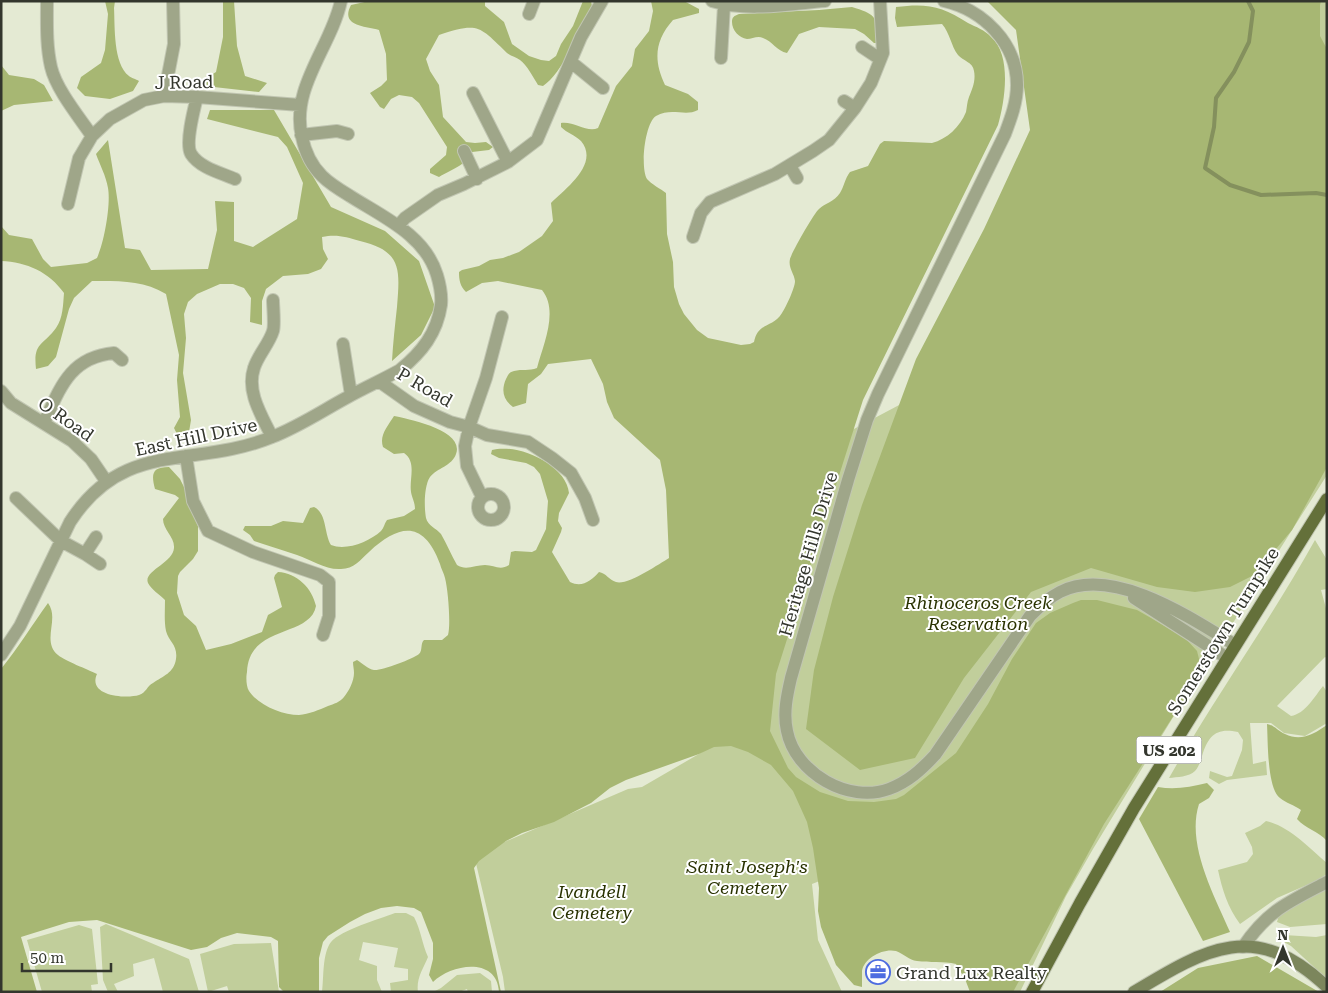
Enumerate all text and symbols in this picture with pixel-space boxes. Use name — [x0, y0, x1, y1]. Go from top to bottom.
street label: J Road — [154, 71, 214, 93]
street label: P Road — [394, 363, 457, 411]
street label: O Road — [34, 392, 98, 446]
street label: East Hill Drive — [133, 414, 259, 460]
street label: Heritage Hills Drive — [774, 469, 842, 639]
street label: Somerstown Turnpike — [1163, 543, 1283, 719]
park label: Rhinoceros Creek Reservation — [903, 592, 1052, 634]
road number: US 202 — [1136, 736, 1202, 764]
park label: Saint Joseph's Cemetery — [685, 856, 808, 898]
park label: Ivandell Cemetery — [552, 881, 633, 923]
north arrow — [1258, 923, 1308, 973]
text: N — [1278, 927, 1289, 943]
scale bar — [22, 940, 111, 972]
text: 50 m — [30, 949, 65, 967]
office icon: Grand Lux Realty — [865, 959, 891, 985]
place label: Grand Lux Realty — [896, 962, 1047, 983]

